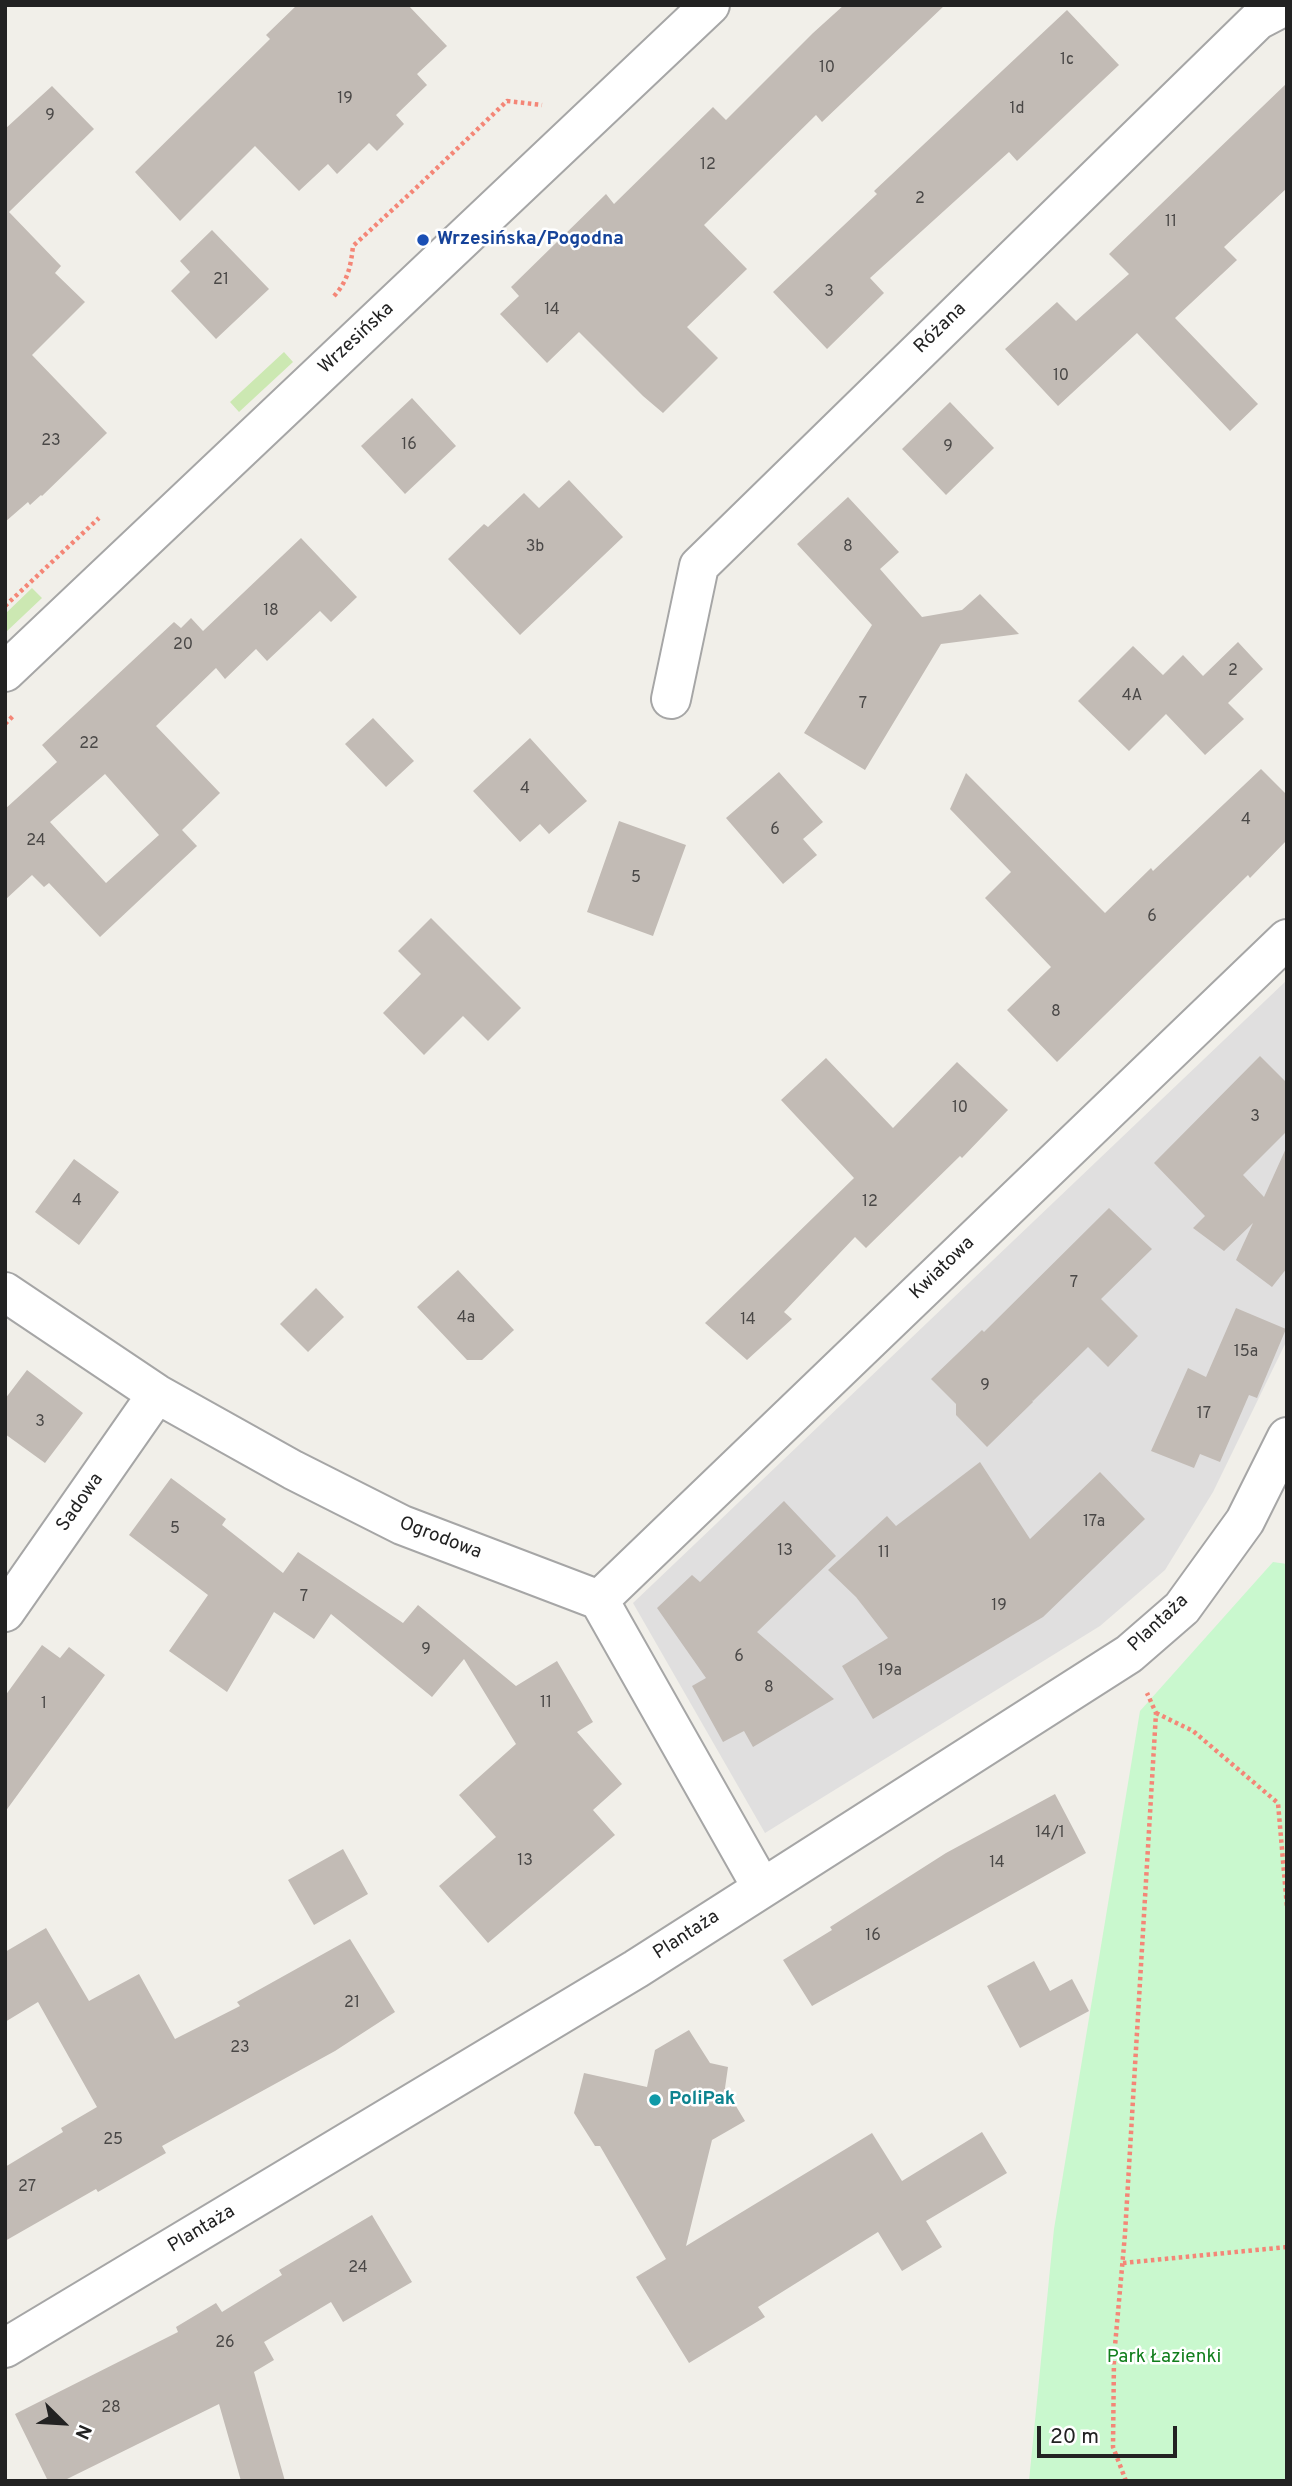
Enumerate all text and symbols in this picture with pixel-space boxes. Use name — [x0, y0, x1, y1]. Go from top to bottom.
house number: 1c — [1060, 51, 1074, 71]
house number: 10 — [819, 59, 835, 79]
house number: 19 — [337, 90, 353, 110]
house number: 1d — [1010, 100, 1024, 120]
house number: 9 — [45, 107, 55, 127]
house number: 12 — [700, 156, 716, 176]
house number: 2 — [915, 190, 925, 210]
house number: 11 — [1165, 213, 1177, 233]
place label: Wrzesińska/Pogodna — [437, 229, 624, 251]
marker: Wrzesińska/Pogodna — [415, 232, 431, 248]
house number: 21 — [213, 271, 229, 291]
house number: 3 — [824, 283, 834, 303]
street label: Wrzesińska — [315, 298, 399, 380]
street label: Różana — [910, 299, 972, 359]
house number: 14 — [544, 301, 560, 321]
house number: 10 — [1053, 367, 1069, 387]
house number: 23 — [41, 432, 61, 452]
house number: 16 — [401, 436, 417, 456]
house number: 9 — [943, 438, 953, 458]
house number: 3b — [526, 538, 544, 558]
house number: 8 — [843, 538, 853, 558]
house number: 18 — [263, 602, 279, 622]
house number: 20 — [173, 636, 193, 656]
house number: 2 — [1228, 662, 1238, 682]
house number: 4A — [1122, 687, 1142, 707]
house number: 7 — [859, 695, 867, 715]
house number: 22 — [79, 735, 99, 755]
house number: 4 — [520, 780, 530, 800]
house number: 4 — [1241, 811, 1251, 831]
house number: 6 — [770, 821, 780, 841]
house number: 24 — [26, 832, 46, 852]
house number: 5 — [631, 869, 641, 889]
house number: 6 — [1147, 908, 1157, 928]
house number: 8 — [1051, 1003, 1061, 1023]
house number: 10 — [952, 1099, 968, 1119]
house number: 3 — [1250, 1108, 1260, 1128]
house number: 4 — [72, 1192, 82, 1212]
house number: 12 — [862, 1193, 878, 1213]
street label: Kwiatowa — [906, 1233, 980, 1305]
house number: 7 — [1070, 1274, 1078, 1294]
house number: 4a — [457, 1309, 475, 1329]
house number: 14 — [740, 1311, 756, 1331]
house number: 15a — [1234, 1343, 1258, 1363]
house number: 9 — [980, 1377, 990, 1397]
house number: 17 — [1197, 1405, 1211, 1425]
house number: 3 — [35, 1413, 45, 1433]
street label: Sadowa — [53, 1469, 109, 1537]
street label: Ogrodowa — [395, 1513, 485, 1565]
house number: 17a — [1083, 1513, 1105, 1533]
house number: 5 — [170, 1520, 180, 1540]
house number: 13 — [777, 1542, 793, 1562]
house number: 11 — [878, 1544, 890, 1564]
house number: 7 — [300, 1588, 308, 1608]
street label: Plantaża — [1124, 1590, 1194, 1658]
house number: 19 — [991, 1597, 1007, 1617]
house number: 9 — [421, 1641, 431, 1661]
house number: 6 — [734, 1648, 744, 1668]
house number: 19a — [878, 1662, 902, 1682]
house number: 8 — [764, 1679, 774, 1699]
house number: 11 — [540, 1694, 552, 1714]
house number: 1 — [41, 1695, 47, 1715]
house number: 14/1 — [1035, 1824, 1065, 1844]
house number: 13 — [517, 1852, 533, 1872]
house number: 14 — [989, 1854, 1005, 1874]
street label: Plantaża — [650, 1906, 724, 1966]
house number: 16 — [865, 1927, 881, 1947]
house number: 21 — [344, 1994, 360, 2014]
house number: 23 — [230, 2039, 250, 2059]
place label: PoliPak — [669, 2089, 735, 2111]
marker: PoliPak — [647, 2092, 663, 2108]
house number: 25 — [103, 2131, 123, 2151]
house number: 27 — [18, 2178, 36, 2198]
street label: Plantaża — [164, 2201, 240, 2259]
house number: 24 — [348, 2259, 368, 2279]
house number: 26 — [215, 2334, 235, 2354]
park label: Park Łazienki — [1107, 2347, 1221, 2369]
north arrow — [28, 2388, 98, 2458]
house number: 28 — [101, 2399, 121, 2419]
scale bar — [1040, 2412, 1180, 2456]
text: N — [68, 2420, 96, 2443]
text: 20 m — [1050, 2424, 1099, 2451]

